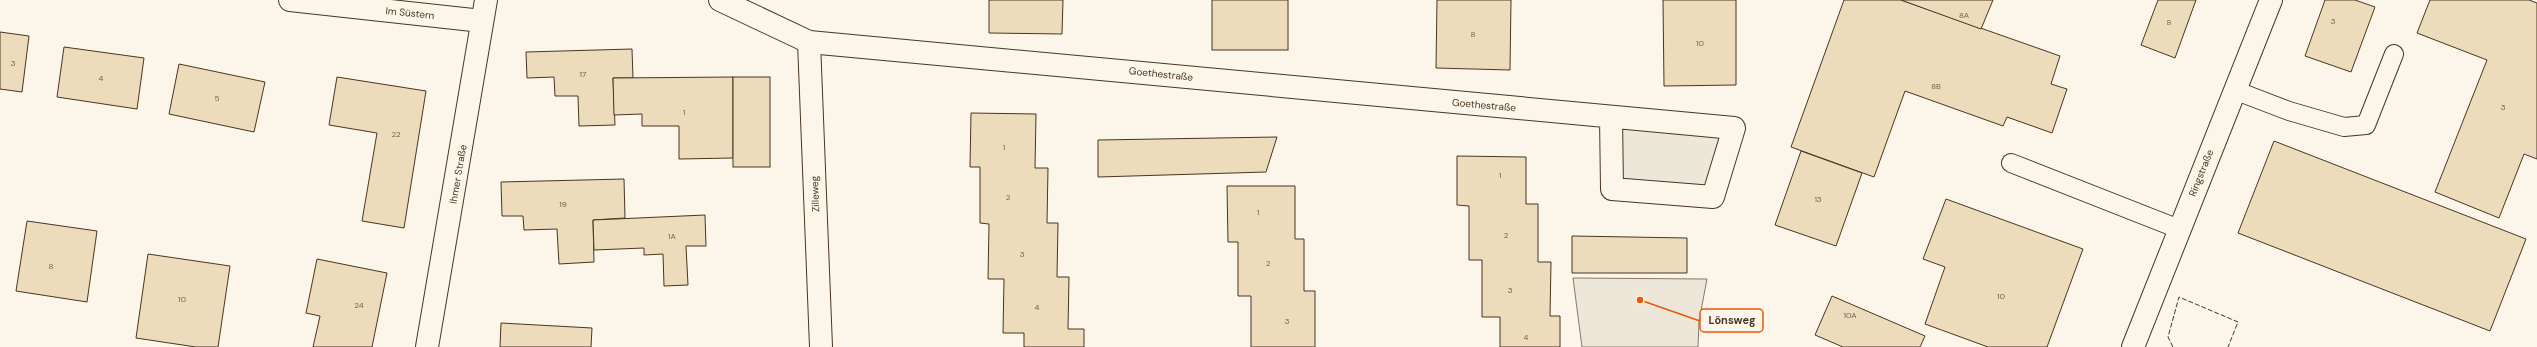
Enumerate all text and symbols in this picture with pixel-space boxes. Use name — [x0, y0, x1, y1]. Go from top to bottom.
street label: Im Süstern — [385, 4, 435, 22]
house number: 8A — [1959, 10, 1970, 20]
house number: 3 — [2331, 16, 2336, 26]
house number: 8 — [2167, 17, 2172, 27]
house number: 8 — [1471, 29, 1476, 39]
house number: 10 — [1696, 38, 1705, 48]
house number: 3 — [11, 58, 16, 68]
street label: Goethestraße — [1128, 64, 1194, 84]
house number: 17 — [580, 69, 586, 79]
house number: 4 — [99, 73, 104, 83]
house number: 8B — [1931, 81, 1941, 91]
house number: 5 — [215, 93, 220, 103]
street label: Goethestraße — [1451, 96, 1517, 114]
house number: 3 — [2501, 102, 2506, 112]
house number: 1 — [683, 107, 685, 117]
house number: 22 — [391, 129, 401, 139]
house number: 1 — [1003, 142, 1005, 152]
street label: Ihmer Straße — [446, 143, 470, 205]
street label: Ringstraße — [2186, 147, 2216, 198]
house number: 1 — [1499, 170, 1501, 180]
street label: Zilleweg — [808, 175, 822, 212]
house number: 2 — [1006, 192, 1011, 202]
house number: 13 — [1814, 194, 1822, 204]
house number: 19 — [559, 199, 567, 209]
house number: 1 — [1257, 207, 1259, 217]
house number: 2 — [1504, 230, 1509, 240]
house number: 1A — [668, 231, 677, 241]
house number: 3 — [1020, 249, 1025, 259]
house number: 2 — [1266, 258, 1271, 268]
house number: 8 — [49, 261, 54, 271]
house number: 3 — [1508, 285, 1513, 295]
house number: 10 — [1997, 291, 2006, 301]
house number: 10 — [178, 294, 187, 304]
house number: 24 — [354, 300, 364, 310]
house number: 4 — [1035, 302, 1040, 312]
callout: Lönsweg — [1700, 309, 1763, 332]
house number: 10A — [1844, 310, 1857, 320]
text: Lönsweg — [1709, 313, 1756, 327]
house number: 3 — [1285, 316, 1290, 326]
house number: 4 — [1524, 332, 1529, 342]

